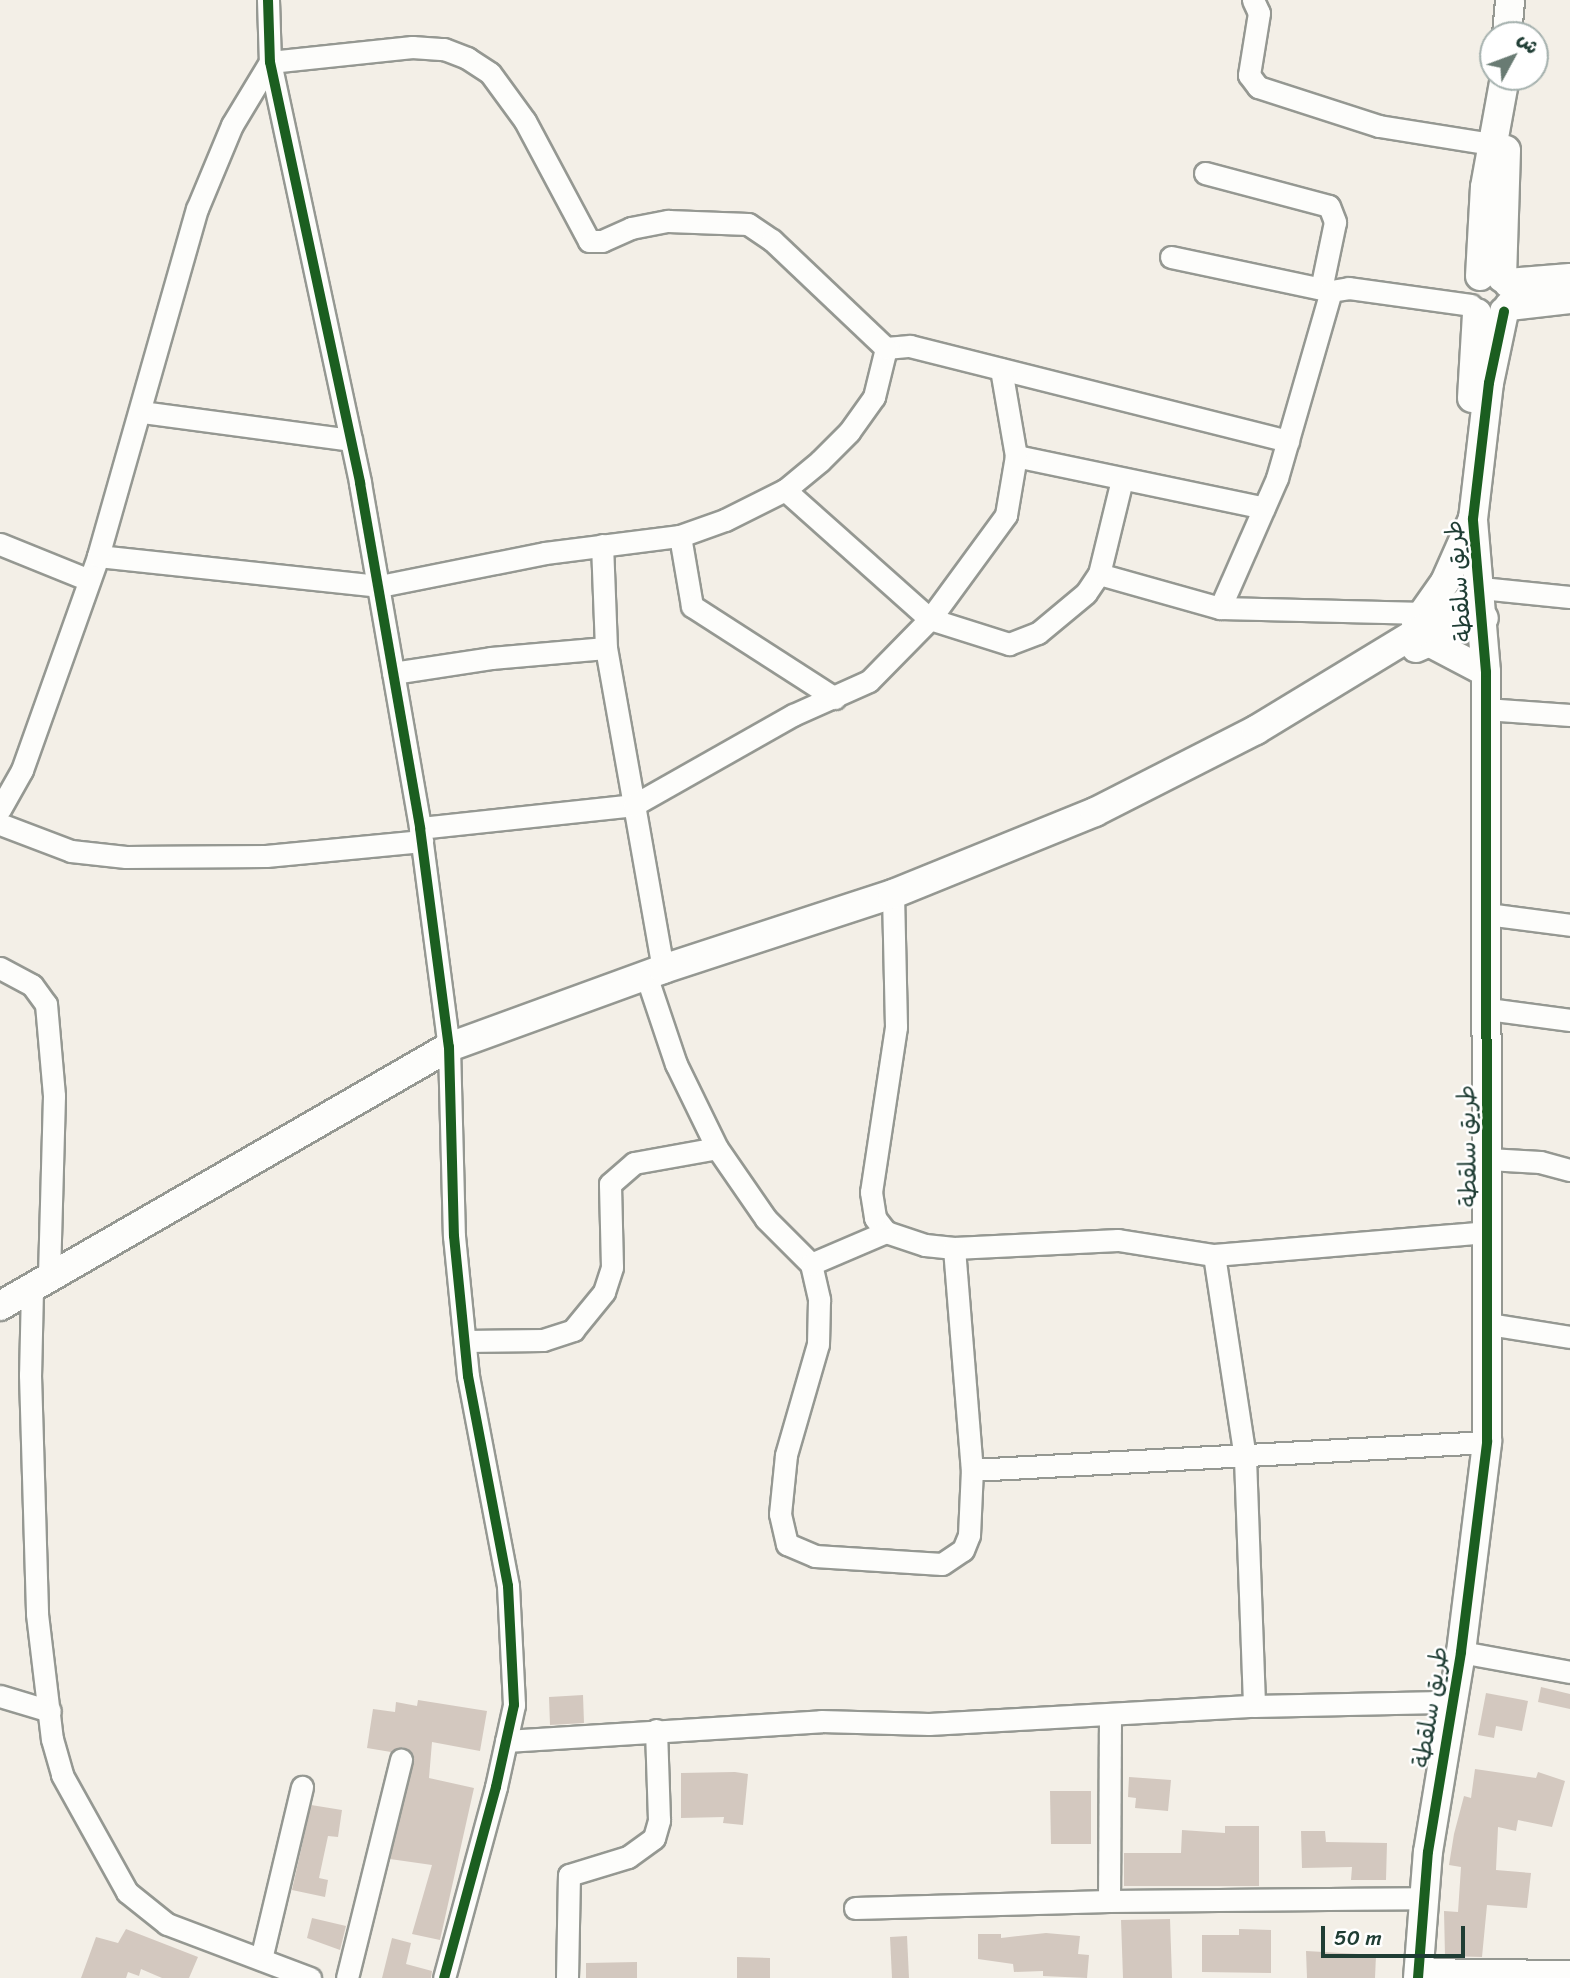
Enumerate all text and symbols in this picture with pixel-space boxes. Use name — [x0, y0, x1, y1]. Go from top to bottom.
north arrow — [1479, 21, 1549, 91]
text: ش — [1509, 24, 1548, 62]
street label: طريق سلقطة — [1439, 519, 1479, 643]
street label: طريق سلقطة — [1453, 1085, 1483, 1207]
street label: طريق سلقطة — [1407, 1644, 1455, 1770]
scale bar — [1325, 1912, 1468, 1956]
text: 50 m — [1334, 1919, 1382, 1957]

